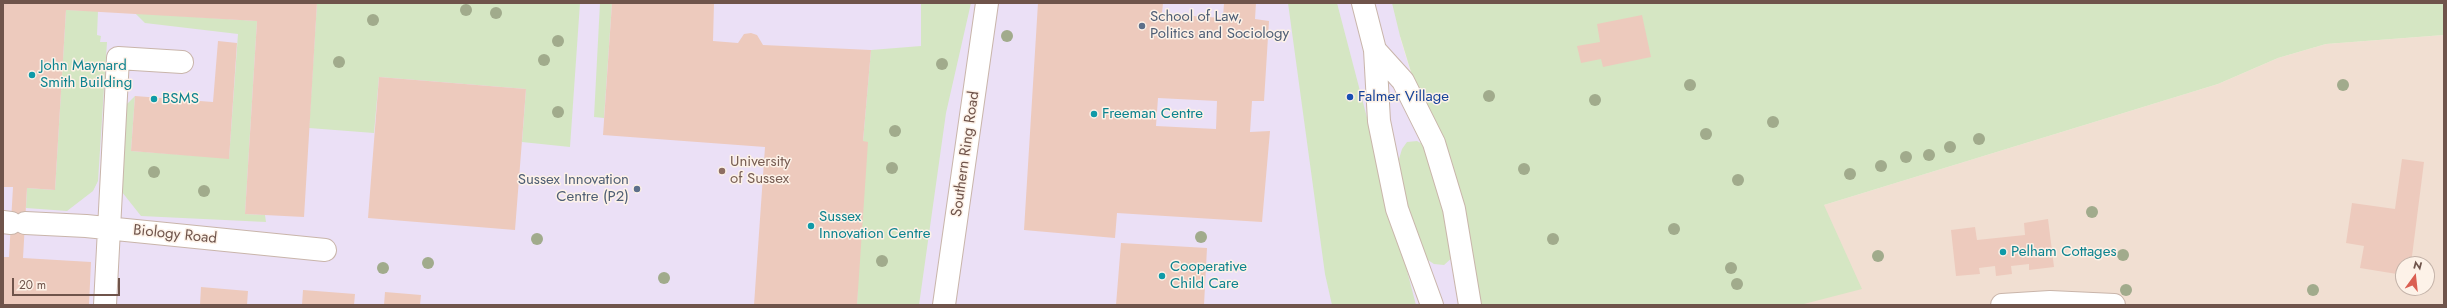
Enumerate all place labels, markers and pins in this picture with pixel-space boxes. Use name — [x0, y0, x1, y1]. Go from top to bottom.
place label: School of Law, Politics and Sociology — [1150, 8, 1289, 43]
marker: School of Law, Politics and Sociology — [1137, 21, 1147, 31]
place label: John Maynard Smith Building — [40, 57, 132, 92]
marker: John Maynard Smith Building — [27, 70, 37, 80]
place label: Falmer Village — [1358, 88, 1449, 106]
place label: BSMS — [162, 90, 199, 108]
marker: Falmer Village — [1345, 92, 1355, 102]
marker: BSMS — [149, 94, 159, 104]
place label: Freeman Centre — [1102, 105, 1203, 123]
marker: Freeman Centre — [1089, 109, 1099, 119]
place label: University of Sussex — [730, 153, 791, 188]
marker: University of Sussex — [717, 166, 727, 176]
place label: Sussex Innovation Centre (P2) — [518, 171, 629, 206]
marker: Sussex Innovation Centre (P2) — [632, 184, 642, 194]
place label: Sussex Innovation Centre — [819, 208, 930, 243]
marker: Sussex Innovation Centre — [806, 221, 816, 231]
place label: Pelham Cottages — [2011, 243, 2116, 261]
marker: Pelham Cottages — [1998, 247, 2008, 257]
place label: Cooperative Child Care — [1170, 258, 1247, 293]
marker: Cooperative Child Care — [1157, 271, 1167, 281]

